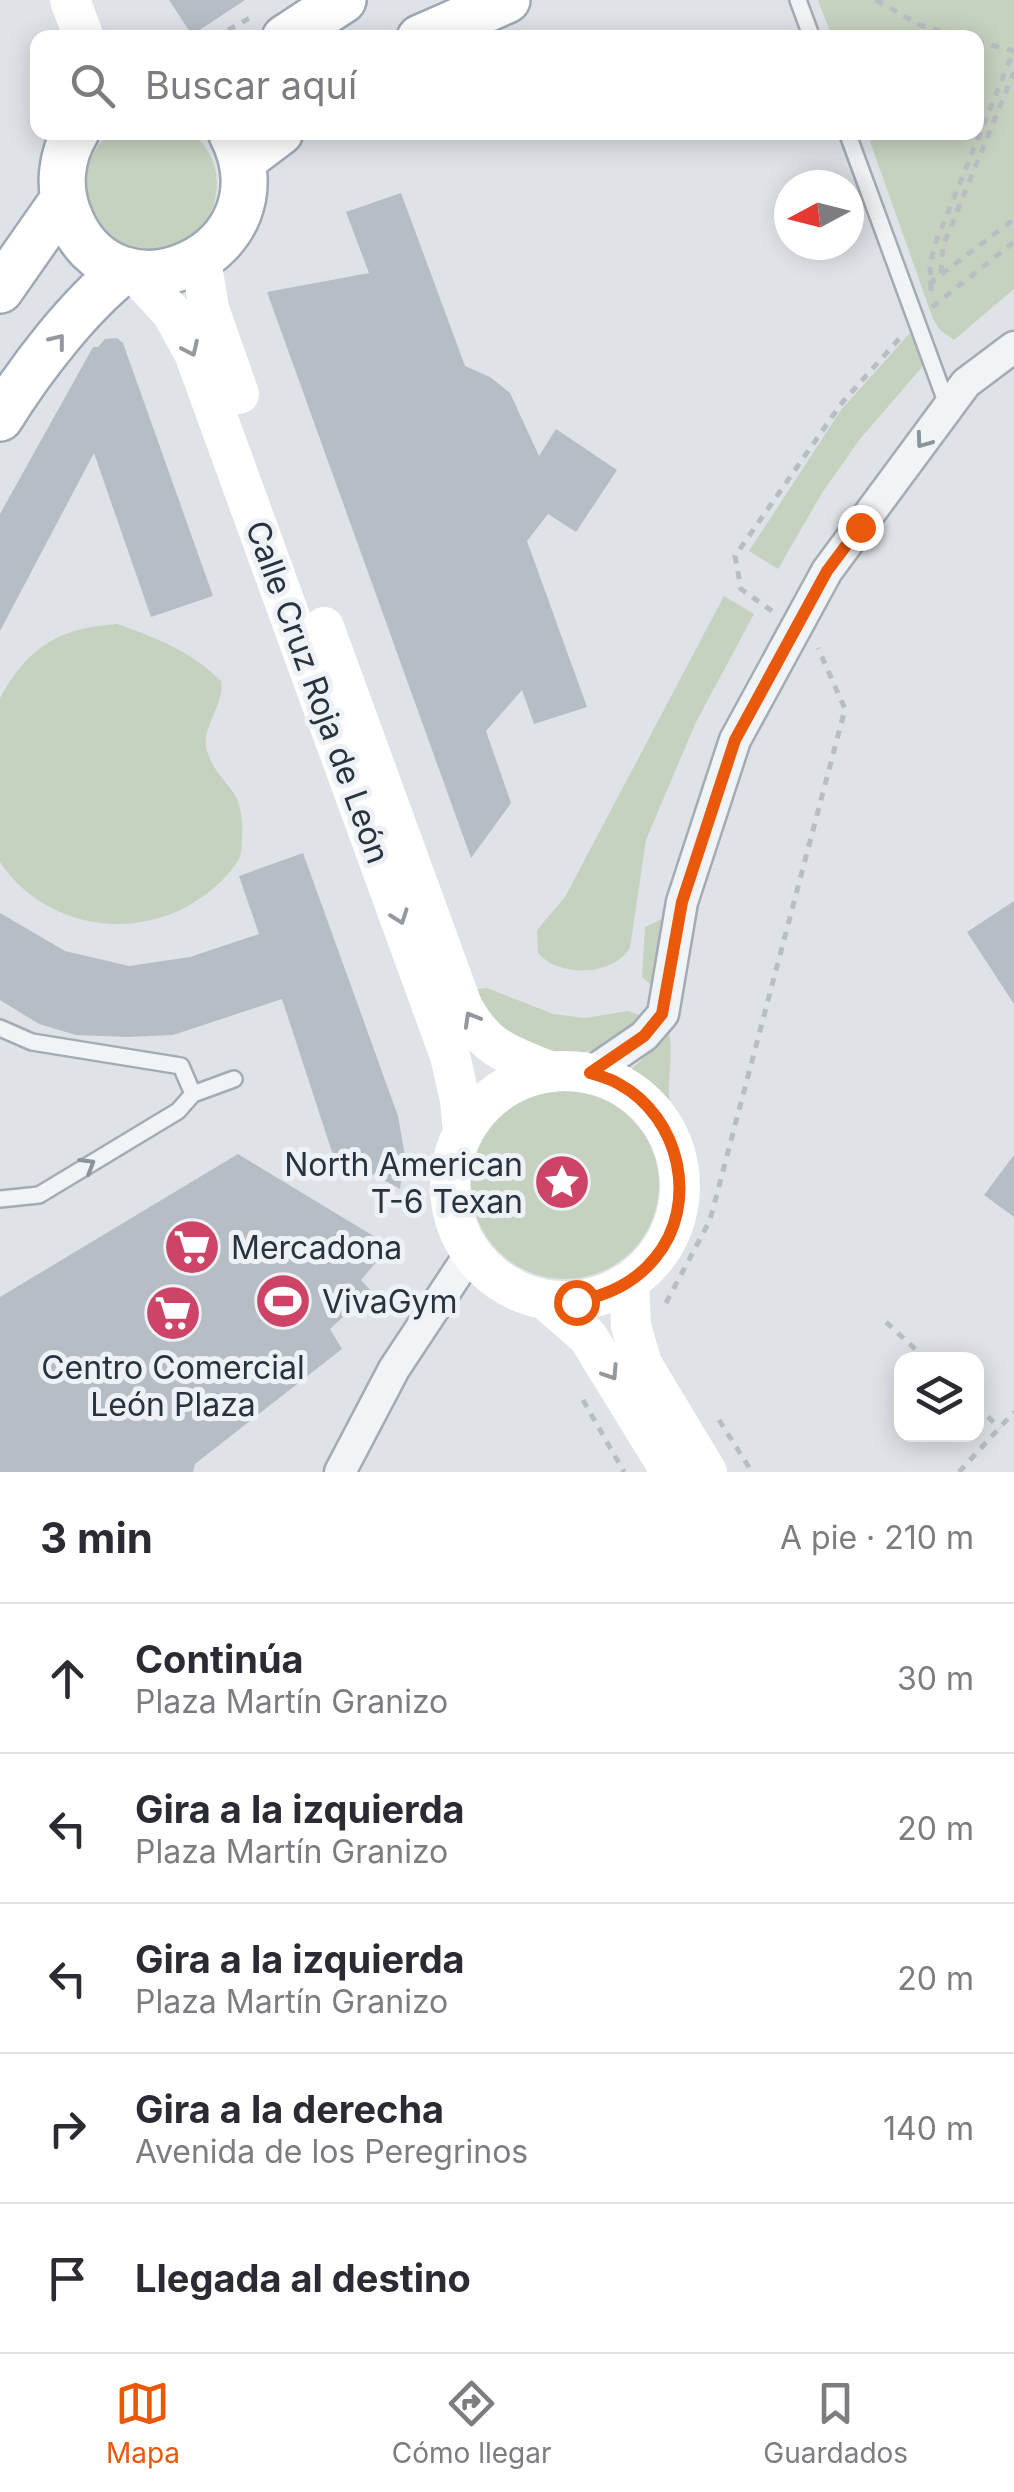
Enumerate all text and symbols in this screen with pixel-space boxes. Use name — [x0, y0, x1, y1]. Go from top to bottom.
search box — [30, 30, 984, 140]
icon: search — [65, 58, 120, 113]
text: Buscar aquí — [145, 62, 357, 108]
north arrow — [774, 170, 864, 260]
one-way arrow — [46, 334, 64, 352]
one-way arrow — [179, 339, 199, 357]
one-way arrow — [917, 430, 934, 448]
route end — [838, 505, 884, 551]
street label: Calle Cruz Roja de León — [238, 515, 398, 869]
one-way arrow — [388, 908, 409, 925]
one-way arrow — [463, 1012, 483, 1030]
place label: North American T-6 Texan — [284, 1145, 523, 1221]
place icon: North American T-6 Texan — [532, 1152, 592, 1212]
one-way arrow — [78, 1158, 96, 1177]
supermarket icon: Mercadona — [162, 1217, 222, 1277]
place label: Mercadona — [231, 1228, 402, 1267]
sports icon: VivaGym — [253, 1271, 313, 1331]
route start — [554, 1280, 600, 1326]
place label: VivaGym — [322, 1282, 458, 1321]
supermarket icon: Centro Comercial León Plaza — [143, 1283, 203, 1343]
place label: Centro Comercial León Plaza — [41, 1348, 305, 1424]
map controls — [894, 1352, 984, 1442]
button: layers — [894, 1352, 984, 1442]
one-way arrow — [599, 1362, 618, 1380]
text: 3 min — [40, 1512, 153, 1563]
text: A pie · 210 m — [780, 1518, 974, 1557]
text: Continúa — [135, 1636, 304, 1682]
icon: ahead — [40, 1651, 95, 1706]
text: 30 m — [897, 1659, 974, 1698]
text: Plaza Martín Granizo — [135, 1682, 448, 1721]
text: Gira a la izquierda — [135, 1786, 465, 1832]
icon: left — [40, 1801, 95, 1856]
text: 20 m — [897, 1809, 974, 1848]
text: Plaza Martín Granizo — [135, 1832, 448, 1871]
text: Gira a la izquierda — [135, 1936, 465, 1982]
icon: left — [40, 1951, 95, 2006]
text: 20 m — [897, 1959, 974, 1998]
text: Plaza Martín Granizo — [135, 1982, 448, 2021]
text: Gira a la derecha — [135, 2086, 444, 2132]
icon: right — [40, 2101, 95, 2156]
text: 140 m — [883, 2109, 974, 2148]
text: Avenida de los Peregrinos — [135, 2132, 528, 2171]
icon: arrive — [40, 2251, 95, 2306]
text: Llegada al destino — [135, 2255, 471, 2301]
tab: Mapa — [106, 2376, 180, 2470]
tab: Cómo llegar — [392, 2376, 552, 2470]
tab: Guardados — [763, 2376, 908, 2470]

